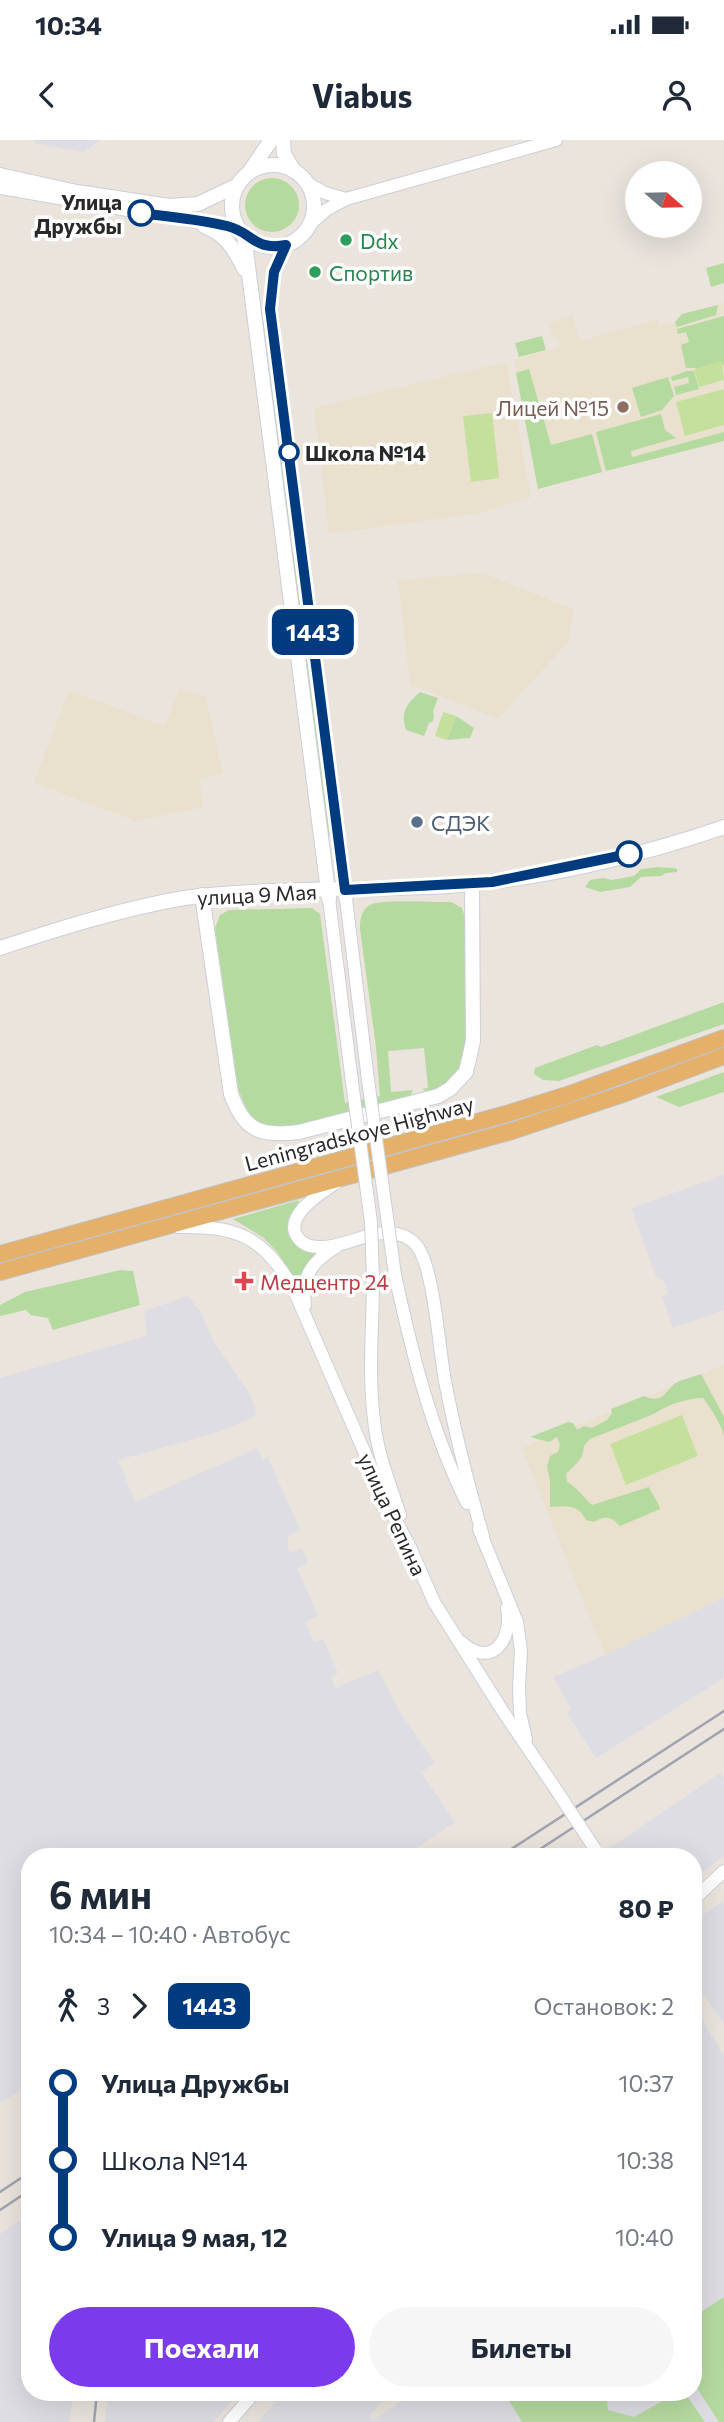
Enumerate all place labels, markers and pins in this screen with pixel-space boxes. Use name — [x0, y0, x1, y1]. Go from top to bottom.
place label: Улица Дружбы — [35, 189, 122, 238]
marker: Улица Дружбы — [128, 200, 154, 226]
place label: Ddx — [360, 228, 399, 253]
marker: Ddx — [338, 232, 354, 248]
place label: Спортив — [329, 260, 413, 285]
marker: Спортив — [307, 264, 323, 280]
place label: Лицей №15 — [496, 395, 609, 420]
marker: Лицей №15 — [615, 399, 631, 415]
place label: Школа №14 — [305, 440, 426, 465]
marker: Школа №14 — [279, 442, 299, 462]
place label: СДЭК — [431, 810, 490, 835]
marker: СДЭК — [409, 814, 425, 830]
unlabelled marker — [616, 841, 642, 867]
place label: Медцентр 24 — [260, 1269, 389, 1294]
marker: Медцентр 24 — [234, 1271, 254, 1291]

